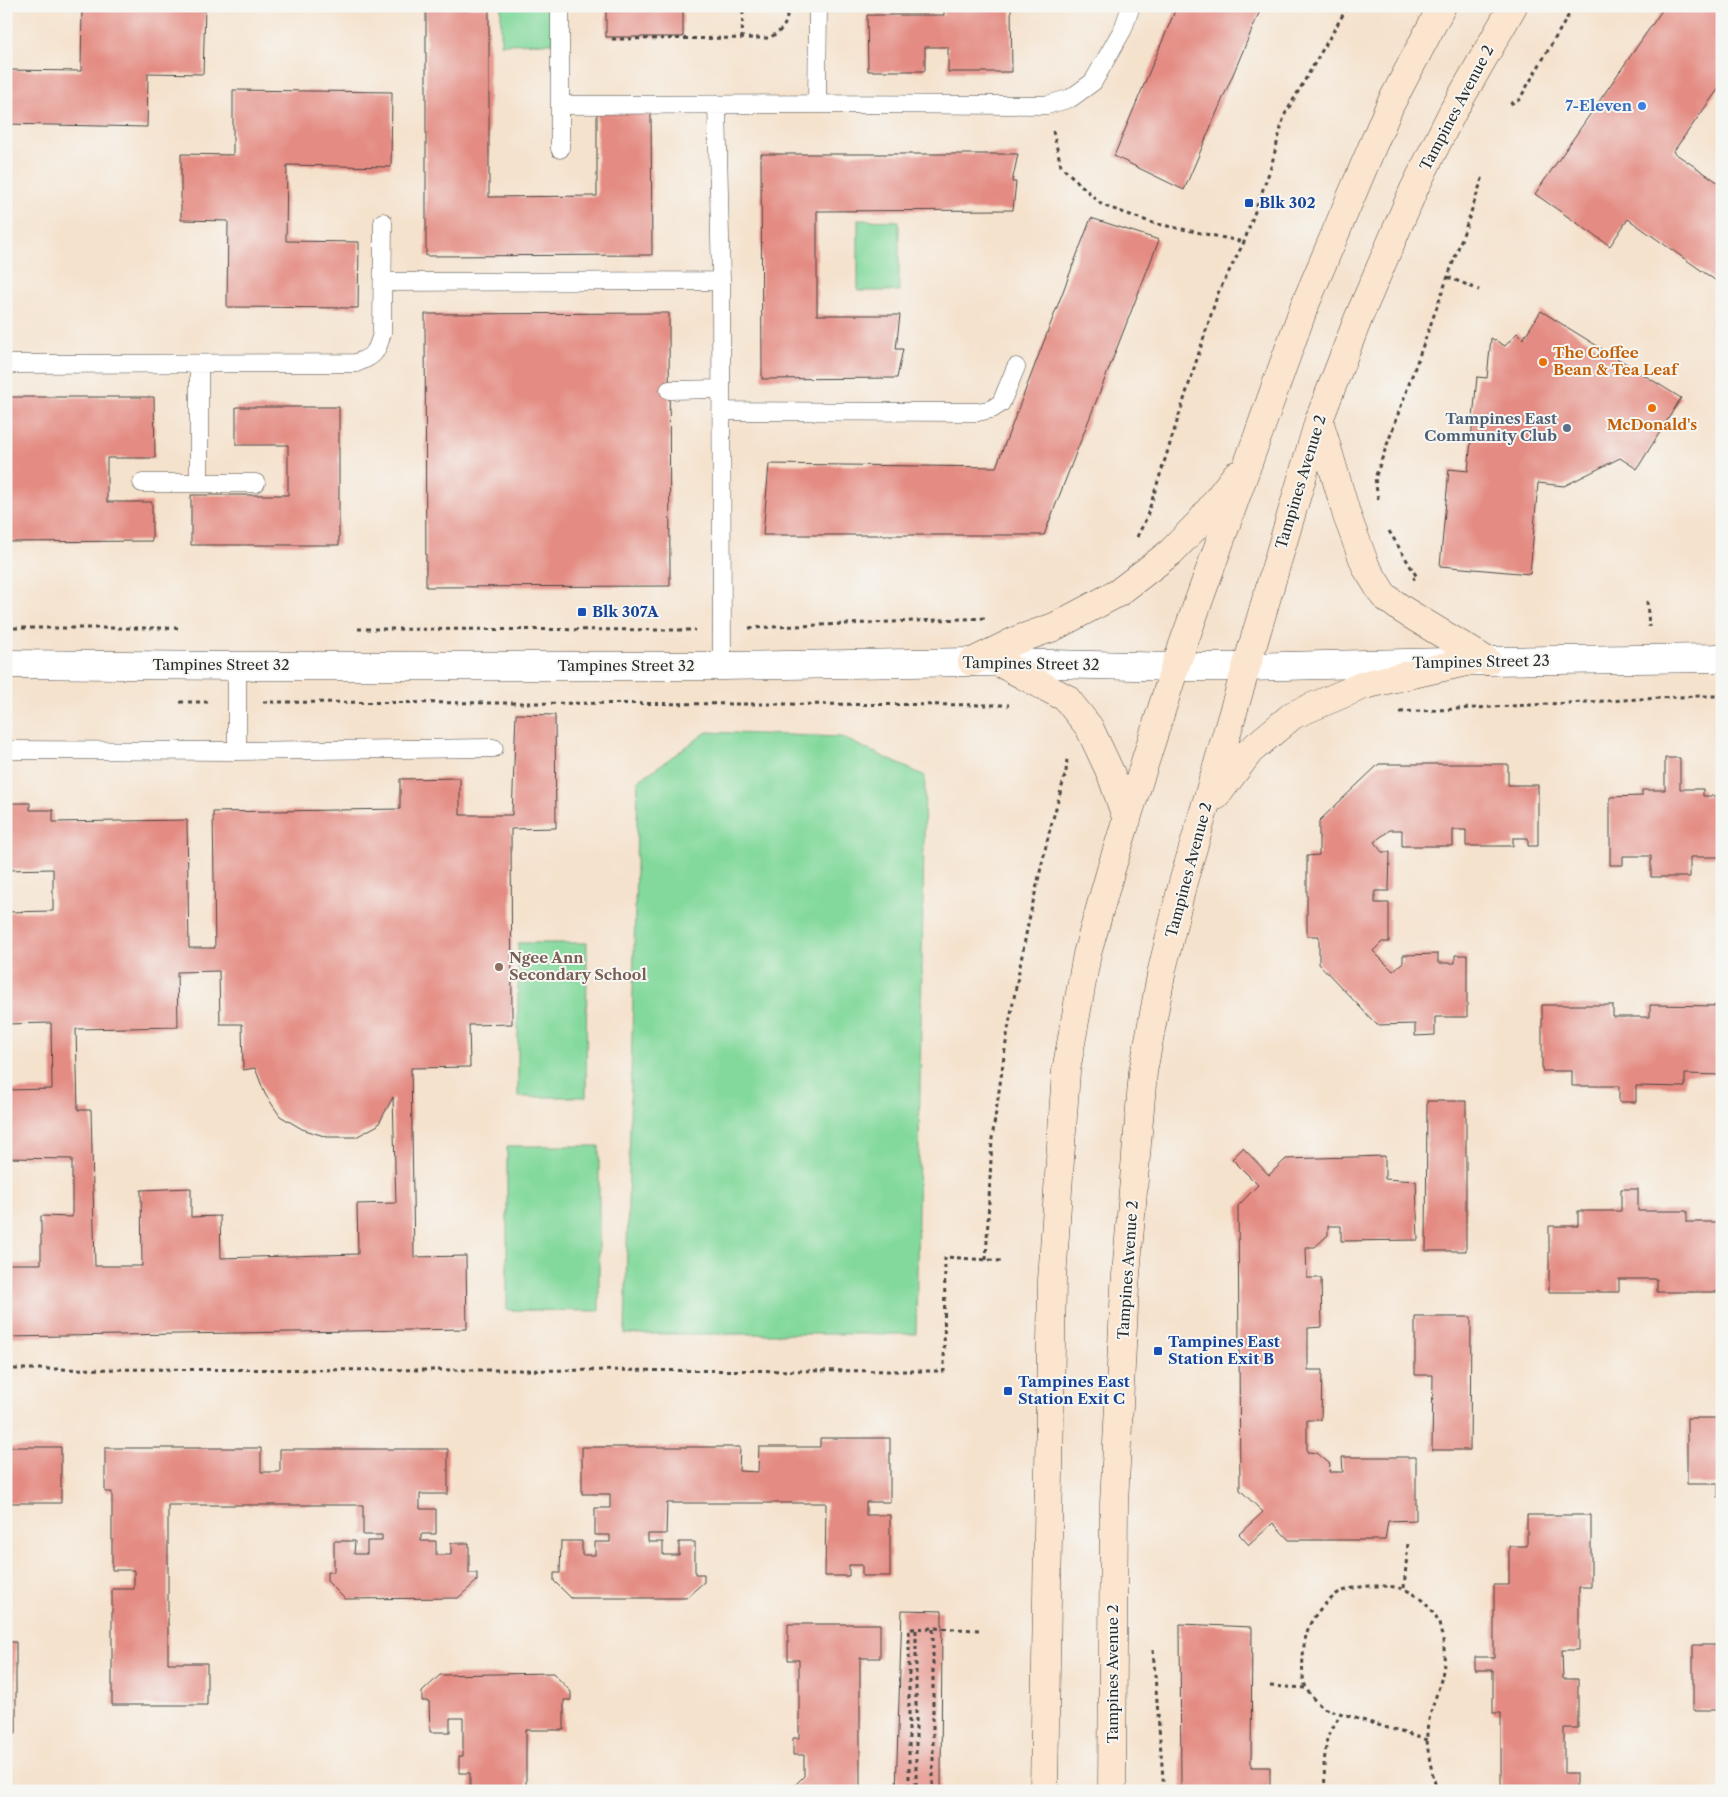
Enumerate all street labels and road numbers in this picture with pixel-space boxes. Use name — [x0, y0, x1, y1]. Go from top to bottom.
street label: Tampines Avenue 2 — [1416, 42, 1498, 174]
street label: Tampines Avenue 2 — [1271, 413, 1330, 551]
street label: Tampines Street 23 — [1412, 651, 1550, 672]
street label: Tampines Street 32 — [962, 653, 1100, 674]
street label: Tampines Street 32 — [152, 655, 290, 674]
street label: Tampines Street 32 — [557, 656, 695, 675]
street label: Tampines Avenue 2 — [1161, 800, 1216, 940]
street label: Tampines Avenue 2 — [1113, 1200, 1142, 1340]
street label: Tampines Avenue 2 — [1103, 1604, 1122, 1744]

